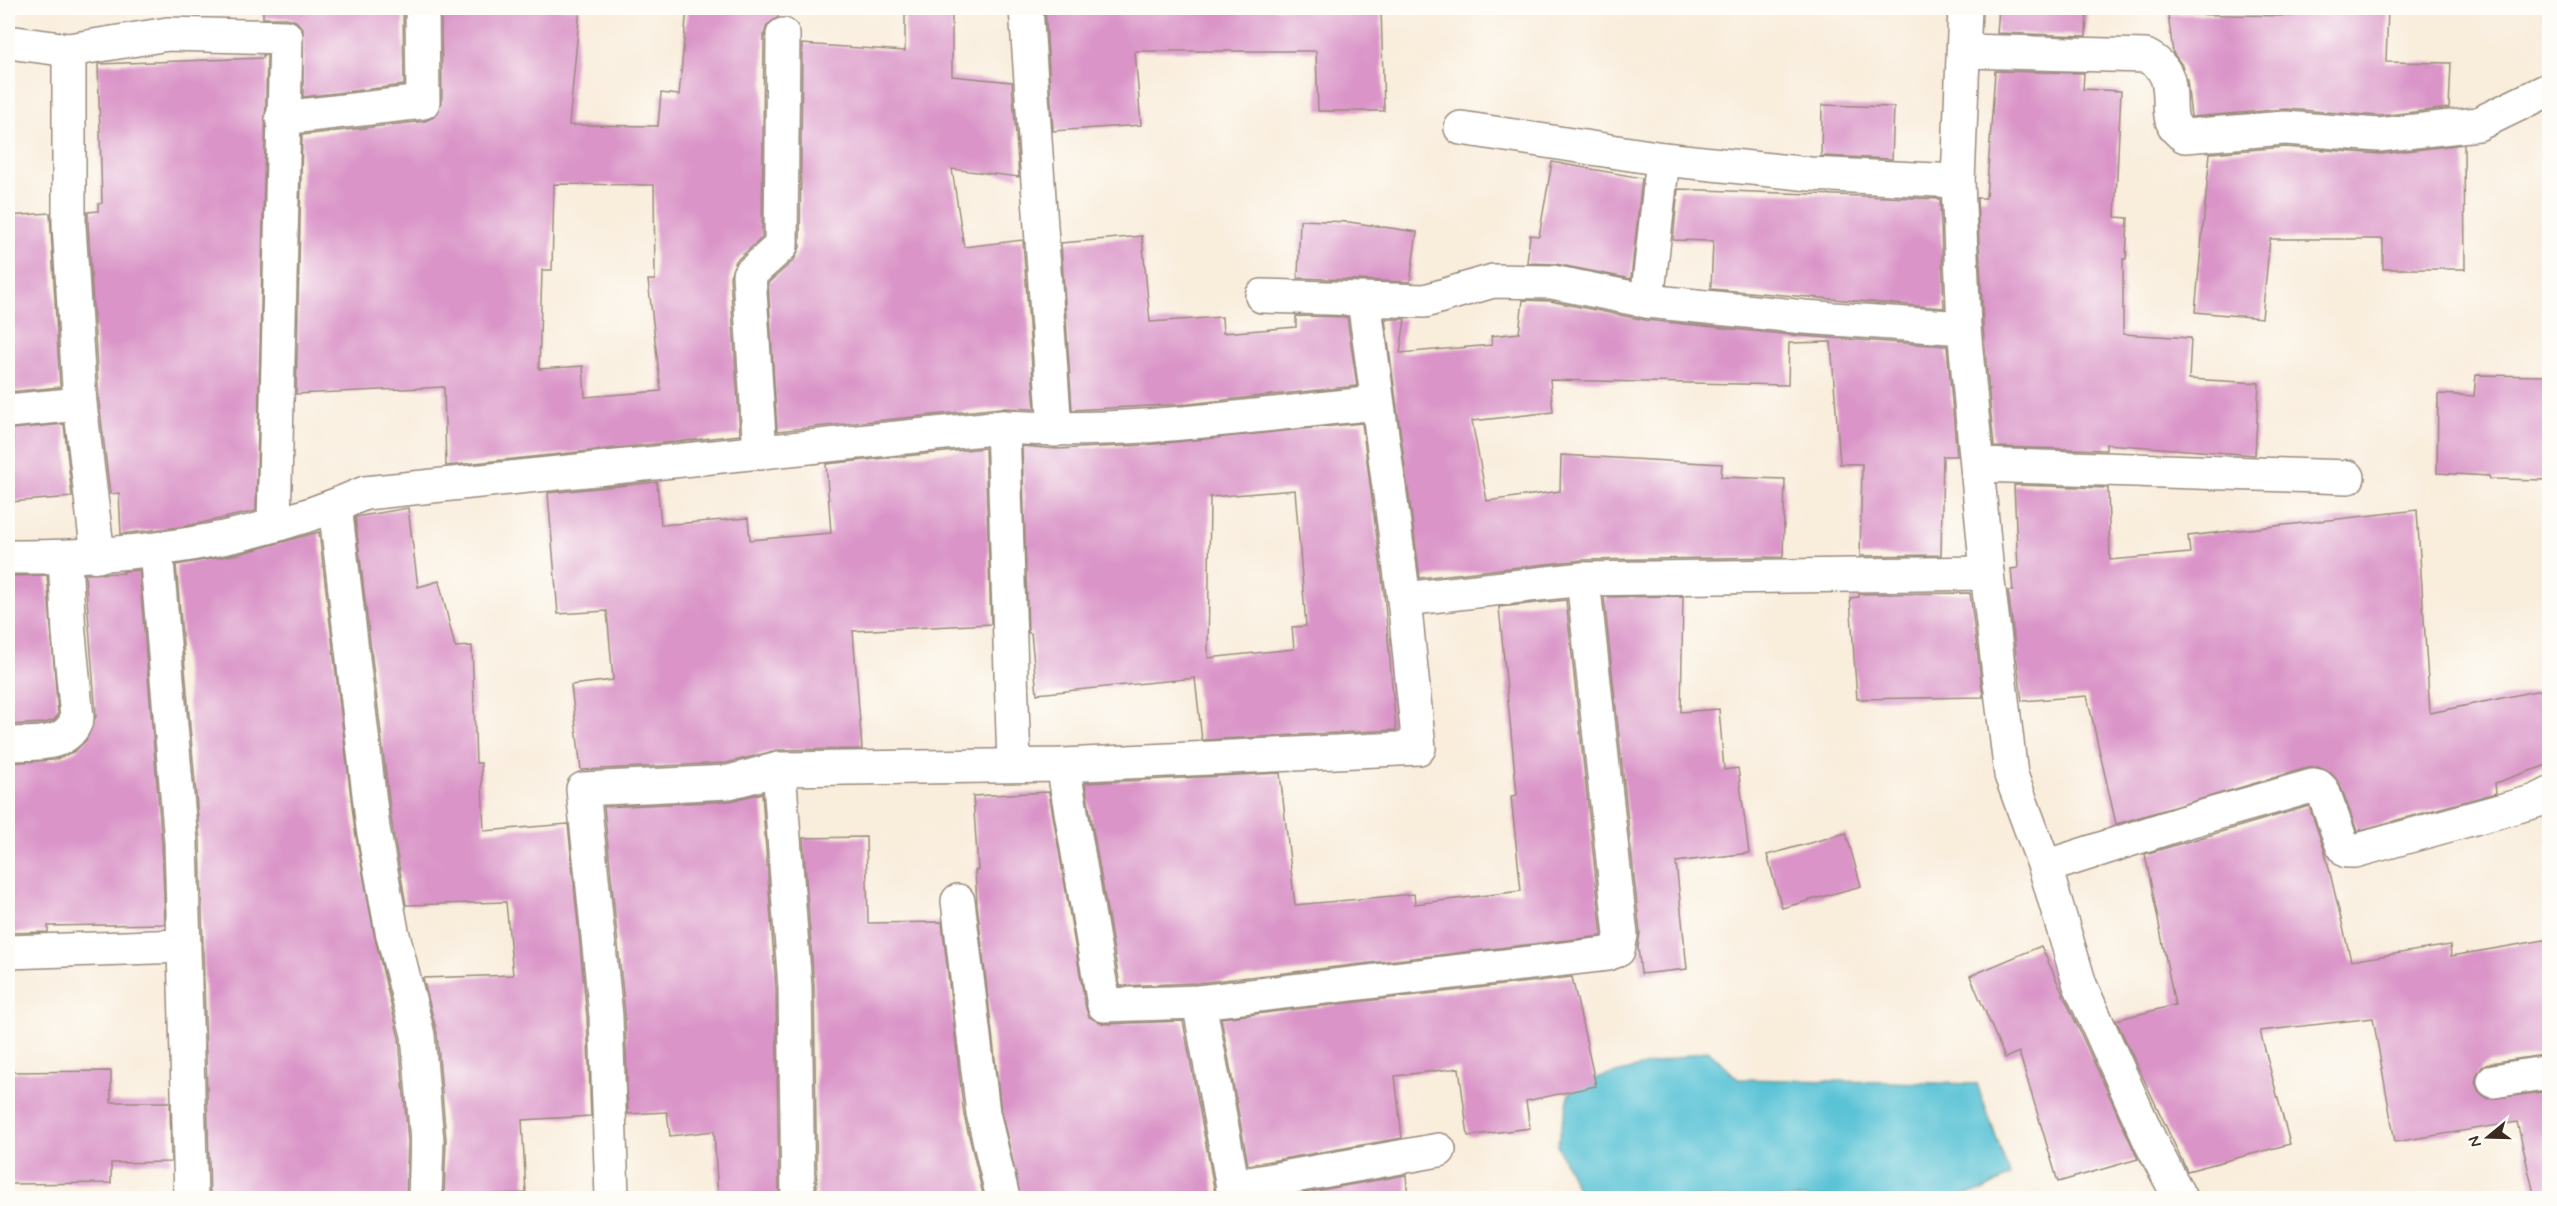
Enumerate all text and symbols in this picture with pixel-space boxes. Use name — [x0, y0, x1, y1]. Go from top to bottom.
north arrow — [2458, 1107, 2518, 1167]
text: N — [2464, 1133, 2487, 1150]

